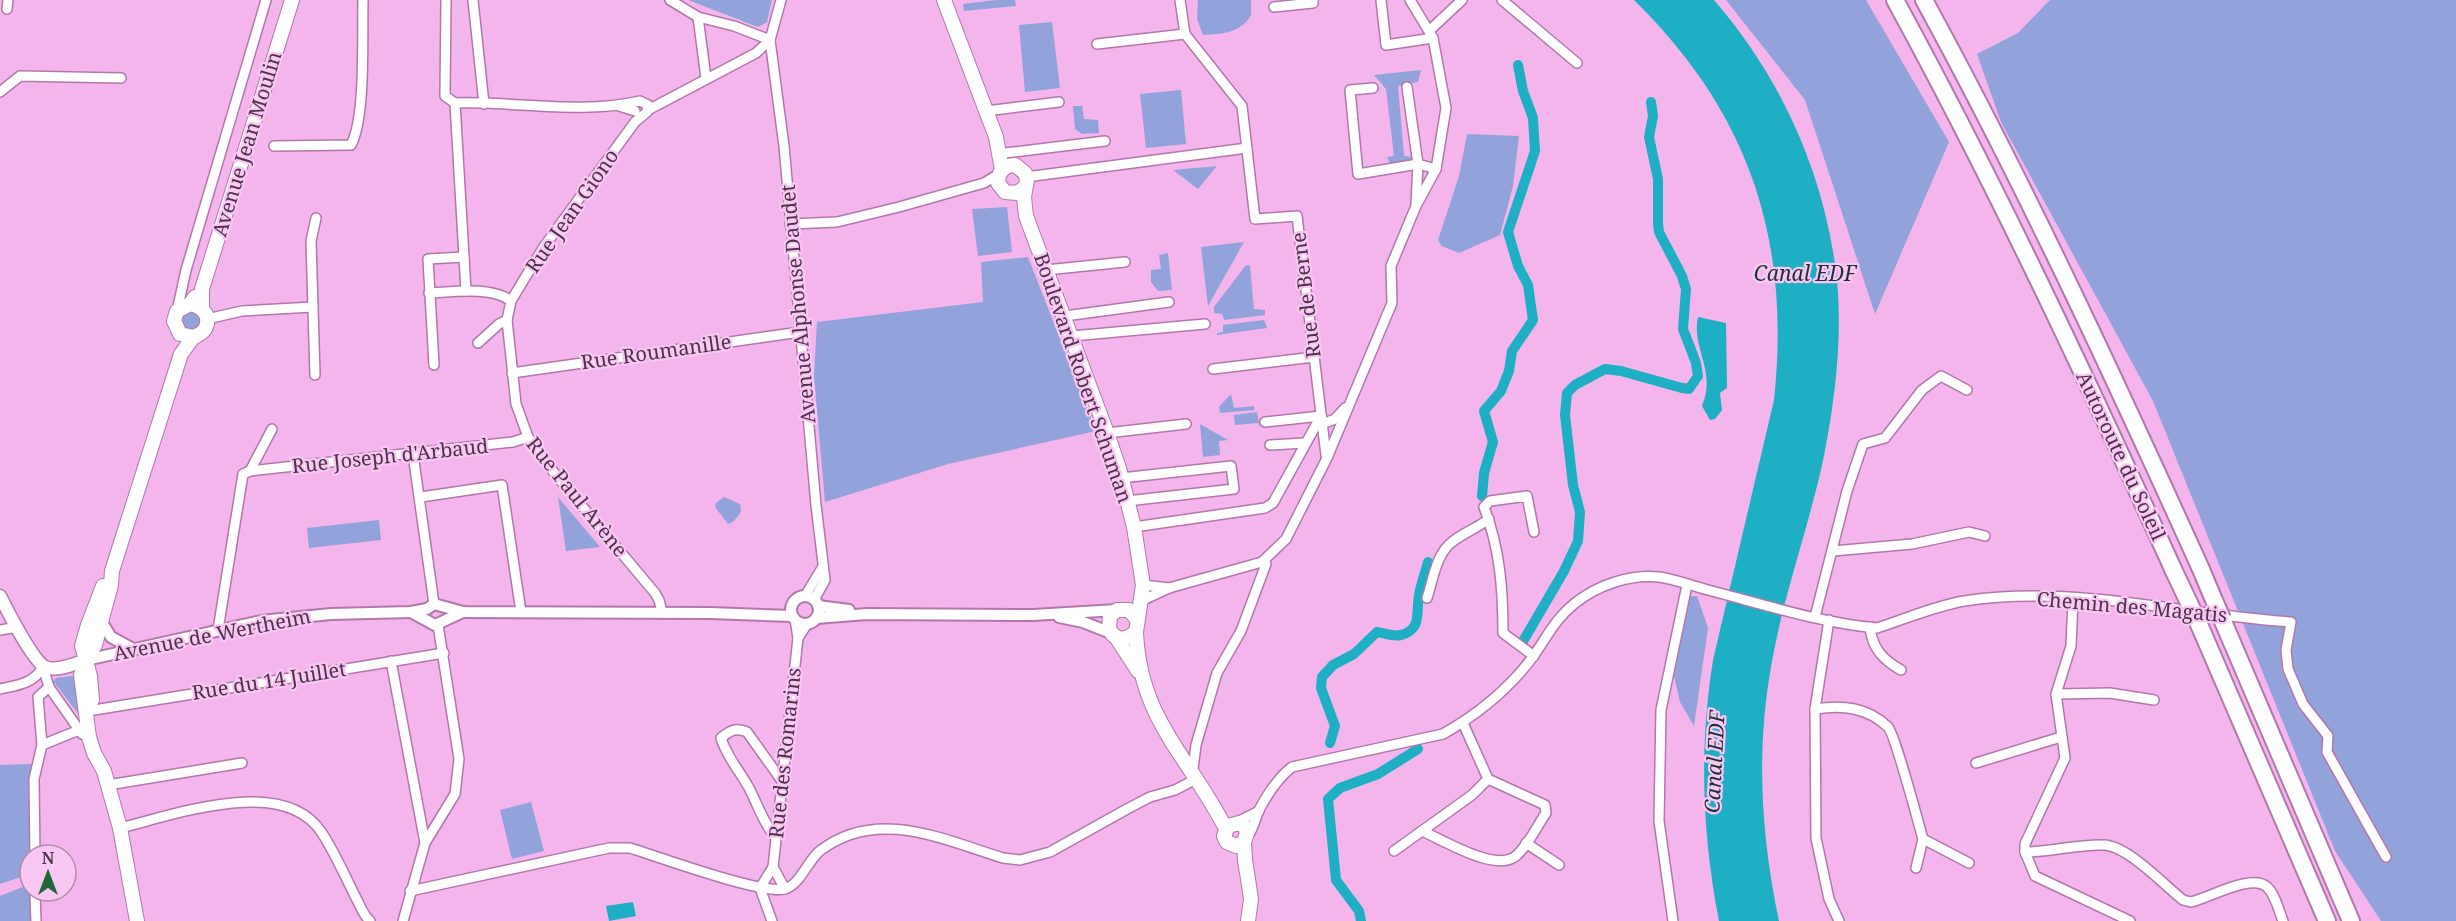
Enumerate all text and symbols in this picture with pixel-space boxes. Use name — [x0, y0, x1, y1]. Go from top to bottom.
street label: Avenue Jean Moulin — [205, 48, 288, 240]
street label: Rue Jean Giono — [519, 143, 624, 278]
street label: Avenue Alphonse Daudet — [774, 183, 821, 425]
street label: Rue de Berne — [1284, 231, 1327, 360]
street label: Boulevard Robert Schuman — [1028, 249, 1139, 506]
water label: Canal EDF — [1754, 259, 1858, 287]
street label: Rue Roumanille — [579, 328, 733, 375]
street label: Autoroute du Soleil — [2070, 367, 2173, 545]
street label: Rue Paul Arène — [521, 431, 634, 562]
street label: Rue Joseph d'Arbaud — [290, 432, 490, 479]
street label: Chemin des Magatis — [2036, 585, 2228, 628]
street label: Avenue de Wertheim — [111, 602, 313, 667]
street label: Rue du 14 Juillet — [190, 655, 348, 706]
street label: Rue des Romarins — [762, 666, 807, 840]
water label: Canal EDF — [1697, 708, 1731, 814]
north arrow — [18, 843, 78, 903]
text: N — [42, 847, 55, 869]

